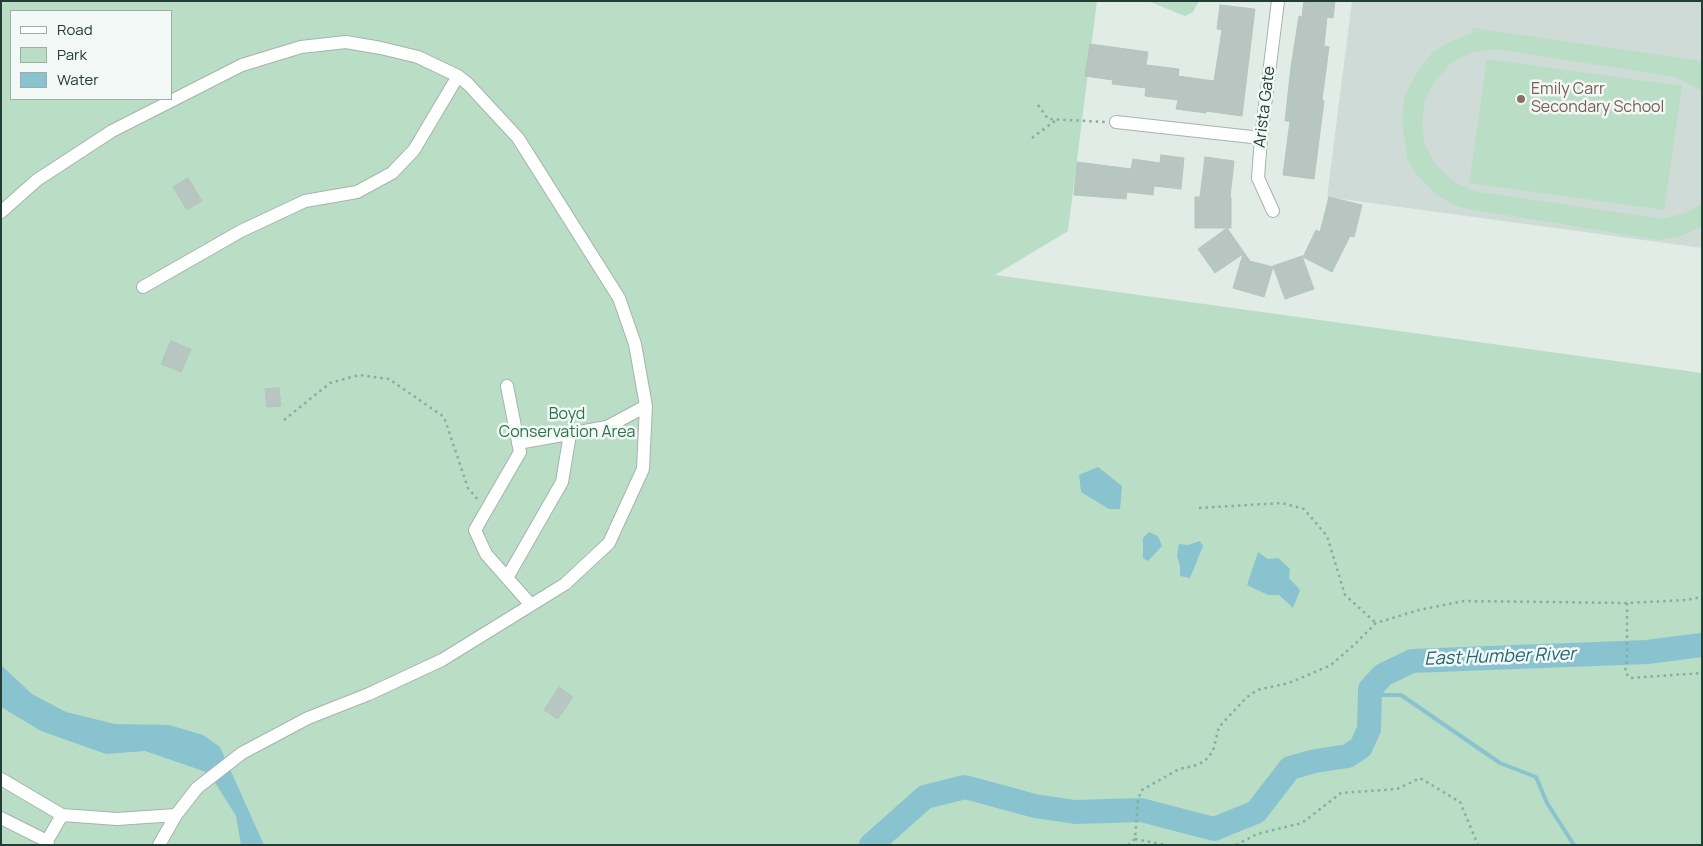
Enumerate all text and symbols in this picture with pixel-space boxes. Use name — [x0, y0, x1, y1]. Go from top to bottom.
legend — [10, 10, 172, 100]
text: Road — [57, 19, 93, 40]
text: Park — [57, 44, 87, 65]
street label: Arista Gate — [1250, 65, 1280, 149]
text: Water — [57, 69, 99, 90]
place label: Emily Carr Secondary School — [1531, 80, 1664, 118]
marker: Emily Carr Secondary School — [1515, 93, 1527, 105]
park label: Boyd Conservation Area — [499, 405, 635, 443]
water label: East Humber River — [1424, 644, 1576, 670]

